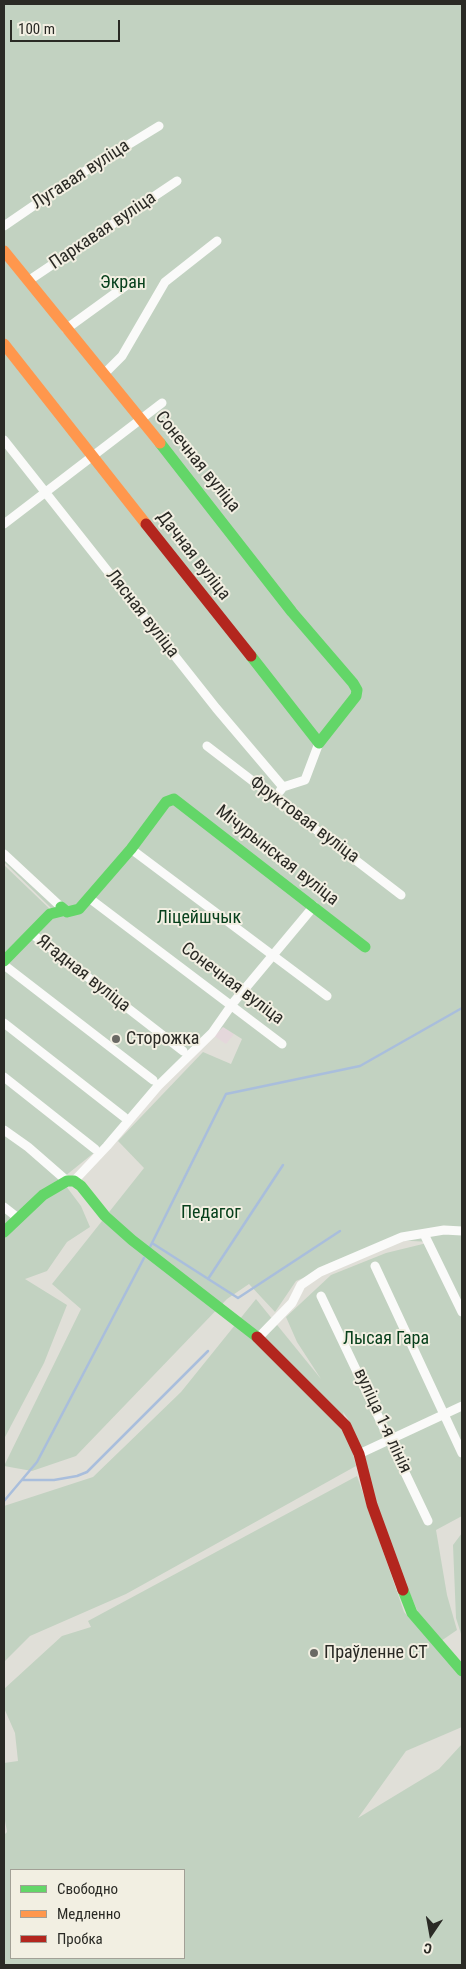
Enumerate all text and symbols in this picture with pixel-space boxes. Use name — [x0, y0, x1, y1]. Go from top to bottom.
scale bar — [12, 10, 122, 42]
text: 100 m — [18, 20, 55, 38]
street label: Лугавая вуліца — [28, 135, 134, 215]
street label: Паркавая вуліца — [46, 187, 160, 275]
park label: Экран — [100, 272, 146, 294]
street label: Сонечная вуліца — [150, 407, 244, 517]
street label: Дачная вуліца — [151, 507, 235, 605]
street label: Лясная вуліца — [101, 566, 183, 662]
street label: Фруктовая вуліца — [245, 772, 363, 868]
street label: Мічурынская вуліца — [211, 801, 343, 911]
park label: Ліцейшчык — [157, 907, 241, 929]
street label: Ягадная вуліца — [32, 931, 134, 1017]
street label: Сонечная вуліца — [176, 938, 288, 1030]
place label: Сторожка — [126, 1028, 199, 1050]
marker: Сторожка — [110, 1033, 122, 1045]
park label: Педагог — [181, 1202, 241, 1224]
park label: Лысая Гара — [343, 1328, 429, 1350]
street label: вуліца 1-я лінія — [348, 1365, 416, 1477]
place label: Праўленне СТ — [324, 1642, 428, 1664]
marker: Праўленне СТ — [308, 1647, 320, 1659]
legend — [10, 1869, 185, 1959]
text: Свободно — [57, 1880, 118, 1898]
text: Медленно — [57, 1905, 121, 1923]
north arrow — [406, 1909, 456, 1959]
text: Пробка — [57, 1930, 103, 1948]
text: С — [422, 1940, 433, 1957]

